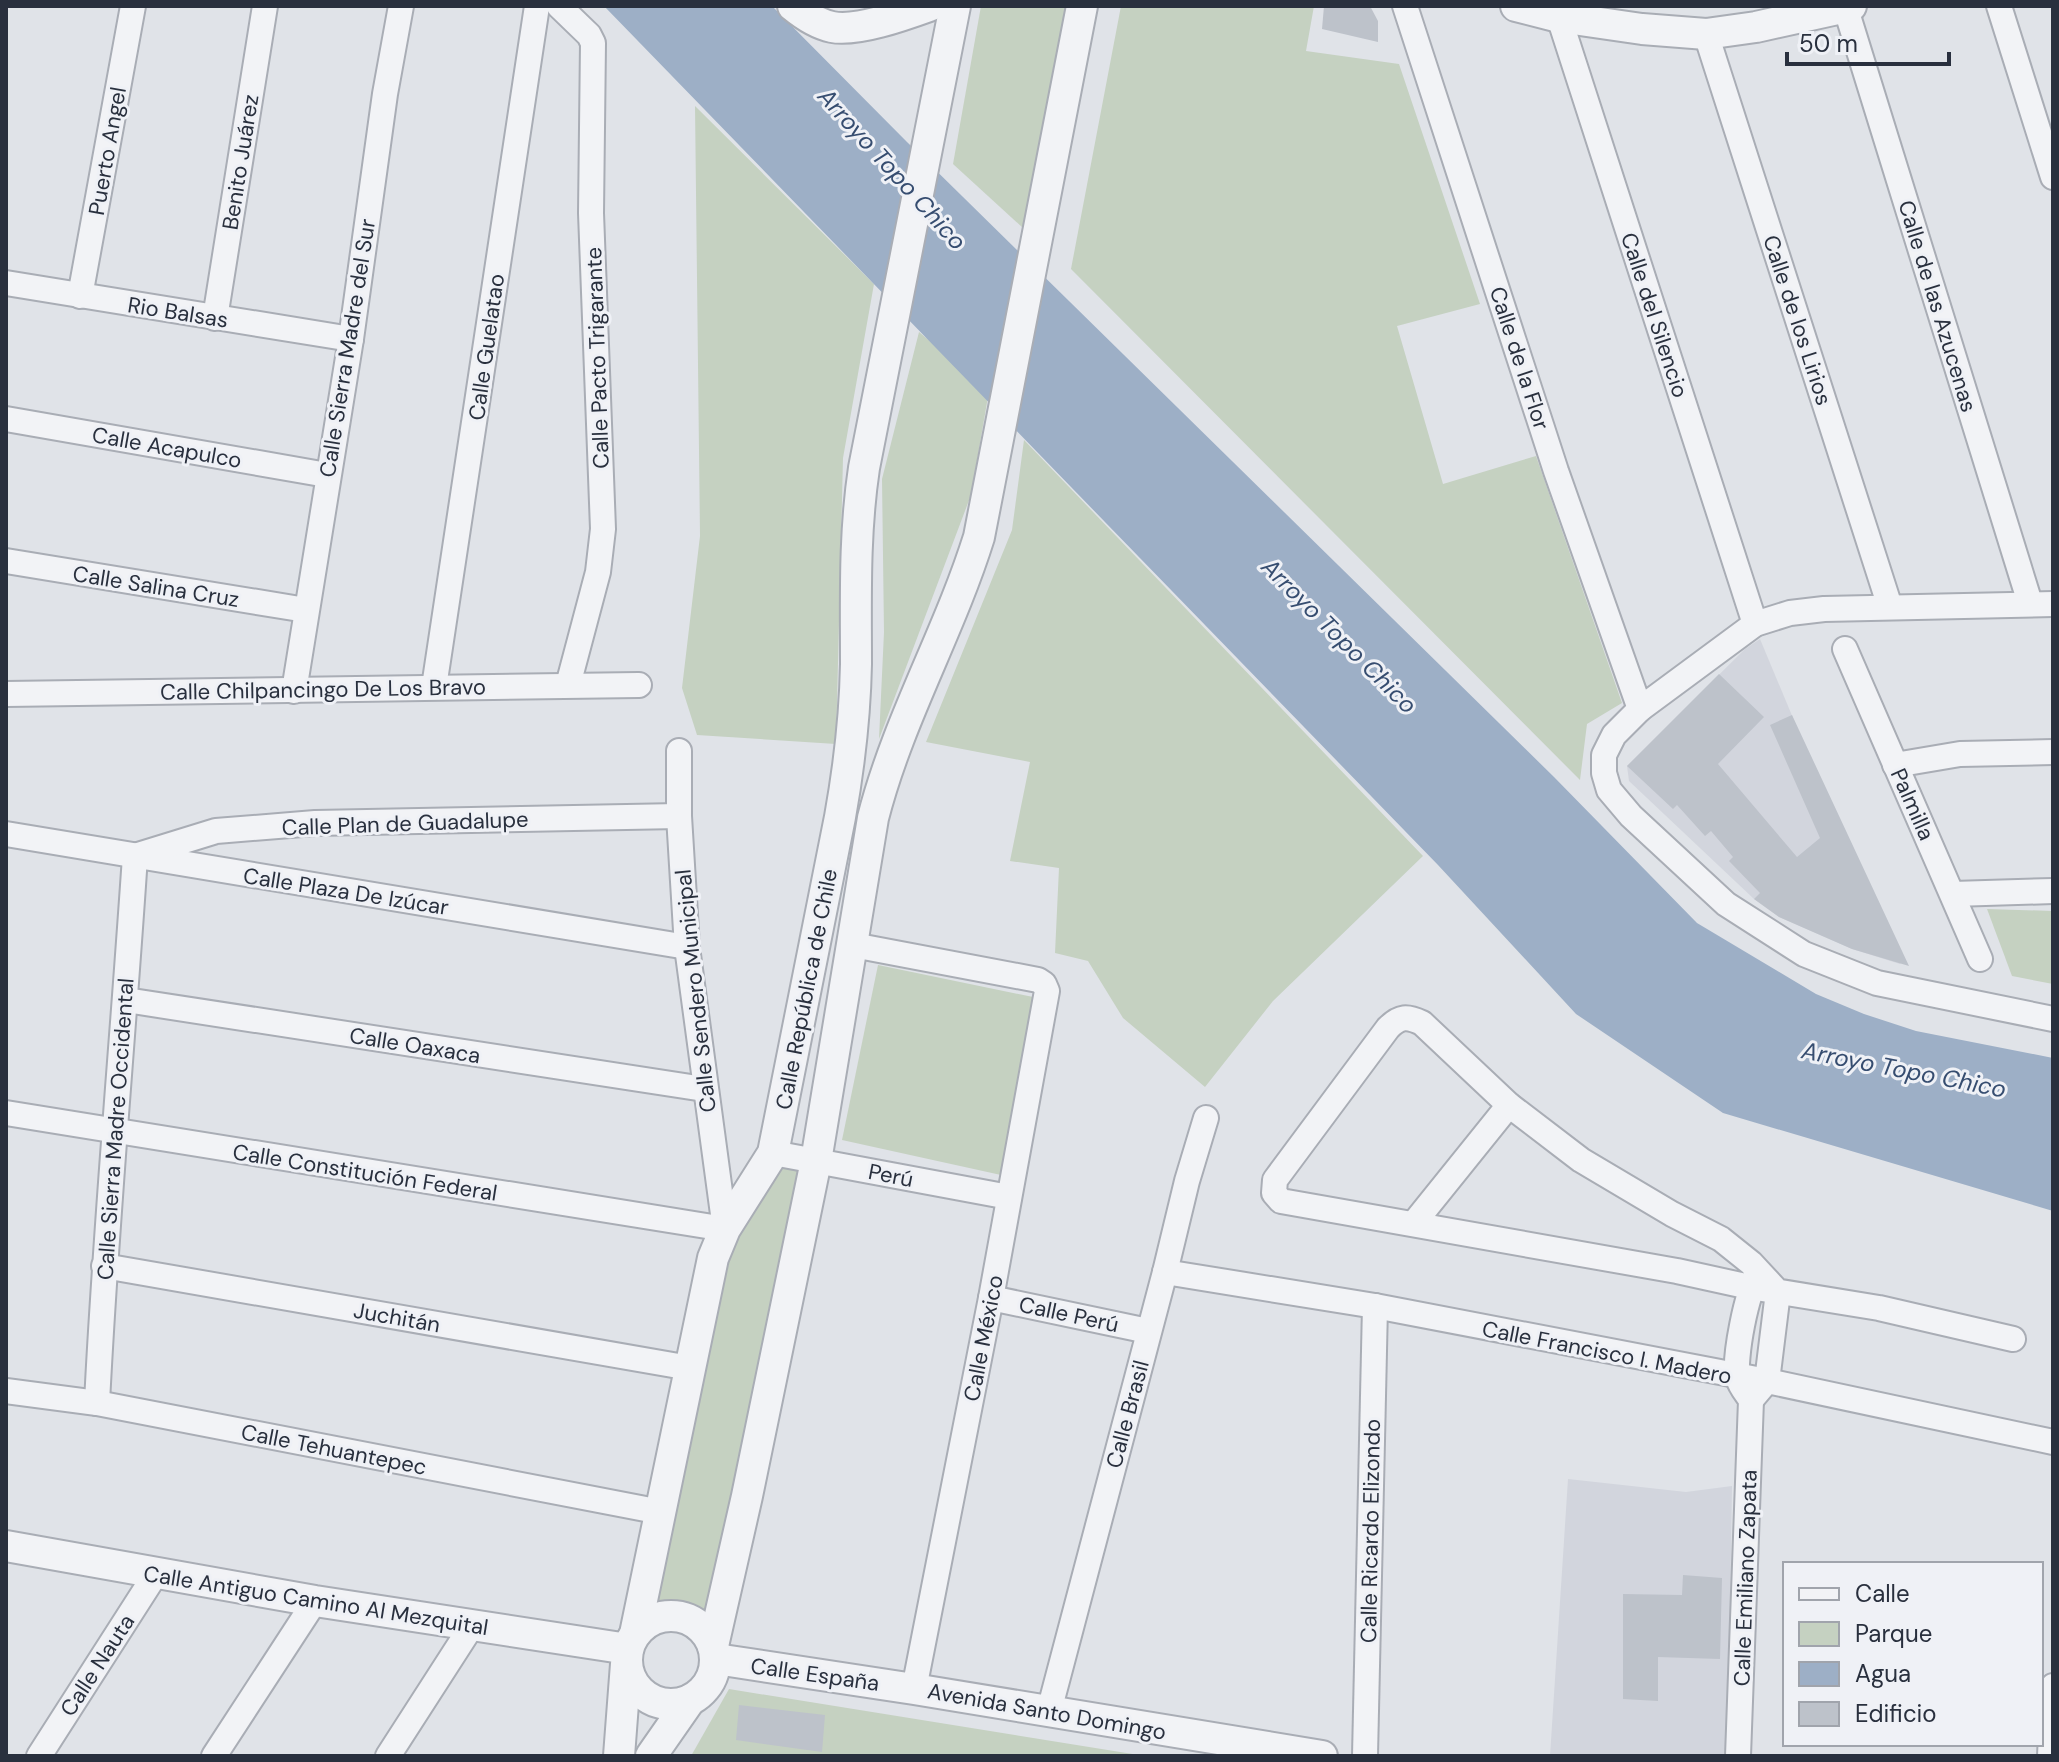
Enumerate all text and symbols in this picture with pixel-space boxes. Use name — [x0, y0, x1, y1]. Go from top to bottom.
scale bar — [1787, 16, 1949, 66]
text: 50 m — [1799, 28, 1858, 59]
water label: Arroyo Topo Chico — [811, 80, 973, 256]
street label: Puerto Angel — [82, 85, 133, 217]
street label: Benito Juárez — [215, 92, 266, 232]
street label: Calle de las Azucenas — [1892, 197, 1984, 415]
street label: Calle Sierra Madre del Sur — [313, 217, 382, 479]
street label: Calle del Silencio — [1614, 229, 1695, 401]
street label: Calle de los Lirios — [1756, 231, 1839, 409]
street label: Calle Pacto Trigarante — [579, 247, 616, 469]
street label: Calle Guelatao — [462, 272, 511, 422]
street label: Calle de la Flor — [1483, 283, 1556, 433]
street label: Rio Balsas — [126, 290, 230, 335]
street label: Calle Acapulco — [90, 420, 244, 475]
water label: Arroyo Topo Chico — [1254, 551, 1424, 720]
street label: Calle Salina Cruz — [71, 559, 241, 614]
street label: Calle Chilpancingo De Los Bravo — [160, 672, 486, 707]
street label: Palmilla — [1884, 764, 1941, 845]
street label: Calle Plan de Guadalupe — [281, 805, 529, 842]
street label: Calle Plaza De Izúcar — [241, 861, 451, 922]
street label: Calle República de Chile — [769, 866, 844, 1112]
street label: Calle Sendero Municipal — [668, 868, 723, 1114]
street label: Calle Sierra Madre Occidental — [90, 977, 141, 1281]
street label: Calle Oaxaca — [347, 1021, 483, 1070]
water label: Arroyo Topo Chico — [1798, 1034, 2009, 1105]
street label: Calle Constitución Federal — [231, 1137, 499, 1208]
street label: Perú — [866, 1157, 916, 1194]
street label: Calle México — [957, 1272, 1010, 1404]
street label: Calle Perú — [1016, 1290, 1121, 1339]
street label: Juchitán — [351, 1296, 442, 1339]
street label: Calle Francisco I. Madero — [1480, 1314, 1734, 1391]
street label: Calle Brasil — [1099, 1357, 1156, 1471]
street label: Calle Tehuantepec — [239, 1417, 429, 1482]
street label: Calle Ricardo Elizondo — [1354, 1419, 1387, 1643]
street label: Calle Emiliano Zapata — [1727, 1469, 1764, 1687]
street label: Calle Antiguo Camino Al Mezquital — [142, 1559, 490, 1642]
legend — [1783, 1562, 2043, 1746]
text: Calle — [1855, 1578, 1910, 1609]
street label: Calle Nauta — [54, 1609, 141, 1722]
text: Parque — [1855, 1618, 1932, 1649]
street label: Calle España — [749, 1651, 881, 1698]
text: Agua — [1855, 1658, 1911, 1689]
street label: Avenida Santo Domingo — [925, 1676, 1168, 1747]
text: Edificio — [1855, 1698, 1937, 1729]

